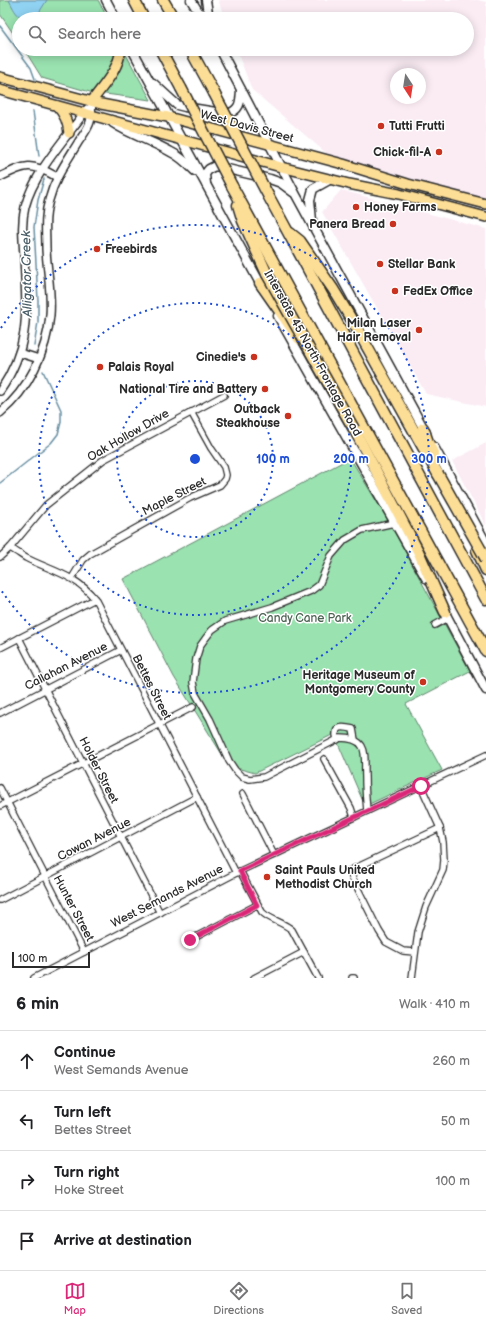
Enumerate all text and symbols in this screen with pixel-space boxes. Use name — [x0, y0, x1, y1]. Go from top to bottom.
search box — [12, 12, 474, 56]
icon: search — [26, 23, 48, 45]
text: Search here — [58, 25, 141, 44]
north arrow — [390, 68, 426, 104]
street label: West Davis Street — [199, 107, 296, 146]
place label: Tutti Frutti — [389, 119, 445, 134]
marker: Tutti Frutti — [376, 121, 386, 131]
place label: Chick-fil-A — [373, 145, 432, 160]
marker: Chick-fil-A — [434, 147, 444, 157]
place label: Honey Farms — [364, 200, 437, 215]
marker: Honey Farms — [351, 202, 361, 212]
place label: Panera Bread — [309, 217, 385, 232]
marker: Panera Bread — [388, 219, 398, 229]
water label: Alligator Creek — [18, 230, 36, 318]
place label: Freebirds — [105, 242, 157, 257]
marker: Freebirds — [92, 244, 102, 254]
place label: Stellar Bank — [388, 257, 456, 272]
marker: Stellar Bank — [375, 259, 385, 269]
street label: Interstate 45 North Frontage Road — [261, 268, 365, 439]
place label: FedEx Office — [403, 284, 473, 299]
marker: FedEx Office — [390, 286, 400, 296]
place label: Milan Laser Hair Removal — [337, 316, 411, 345]
marker: Milan Laser Hair Removal — [414, 325, 424, 335]
place label: Cinedie's — [196, 350, 246, 365]
marker: Cinedie's — [249, 352, 259, 362]
place label: Palais Royal — [108, 360, 174, 375]
marker: Palais Royal — [95, 362, 105, 372]
place label: National Tire and Battery — [119, 382, 257, 397]
marker: National Tire and Battery — [260, 384, 270, 394]
place label: Outback Steakhouse — [216, 402, 281, 431]
street label: Oak Hollow Drive — [85, 406, 172, 465]
marker: Outback Steakhouse — [283, 411, 293, 421]
centre of rings — [188, 452, 202, 466]
text: 100 m — [256, 452, 290, 467]
text: 200 m — [333, 452, 369, 467]
text: 300 m — [411, 452, 447, 467]
street label: Maple Street — [140, 474, 209, 519]
park label: Candy Cane Park — [258, 611, 352, 626]
street label: Callahan Avenue — [22, 639, 110, 694]
street label: Bettes Street — [129, 652, 175, 723]
place label: Heritage Museum of Montgomery County — [303, 668, 416, 697]
marker: Heritage Museum of Montgomery County — [418, 677, 428, 687]
street label: Holder Street — [75, 735, 122, 806]
route start — [412, 777, 430, 795]
street label: Cowan Avenue — [55, 815, 133, 864]
street label: West Semands Avenue — [108, 862, 226, 931]
place label: Saint Pauls United Methodist Church — [275, 863, 375, 892]
marker: Saint Pauls United Methodist Church — [262, 872, 272, 882]
street label: Hunter Street — [50, 873, 97, 944]
route end — [181, 931, 199, 949]
scale bar — [12, 950, 90, 969]
text: 100 m — [18, 952, 47, 965]
text: 6 min — [16, 994, 59, 1014]
text: Walk · 410 m — [399, 996, 470, 1012]
text: Continue — [54, 1043, 116, 1062]
icon: ahead — [16, 1050, 38, 1072]
text: 260 m — [432, 1053, 470, 1069]
text: West Semands Avenue — [54, 1062, 189, 1078]
text: Turn left — [54, 1103, 111, 1122]
icon: left — [16, 1110, 38, 1132]
text: 50 m — [441, 1113, 470, 1129]
text: Bettes Street — [54, 1122, 131, 1138]
text: Turn right — [54, 1163, 119, 1182]
icon: right — [16, 1170, 38, 1192]
text: 100 m — [435, 1173, 470, 1189]
text: Hoke Street — [54, 1182, 124, 1198]
icon: arrive — [16, 1230, 38, 1252]
text: Arrive at destination — [54, 1231, 192, 1250]
tab: Map — [64, 1280, 86, 1317]
tab: Directions — [213, 1280, 264, 1317]
tab: Saved — [391, 1280, 422, 1317]

